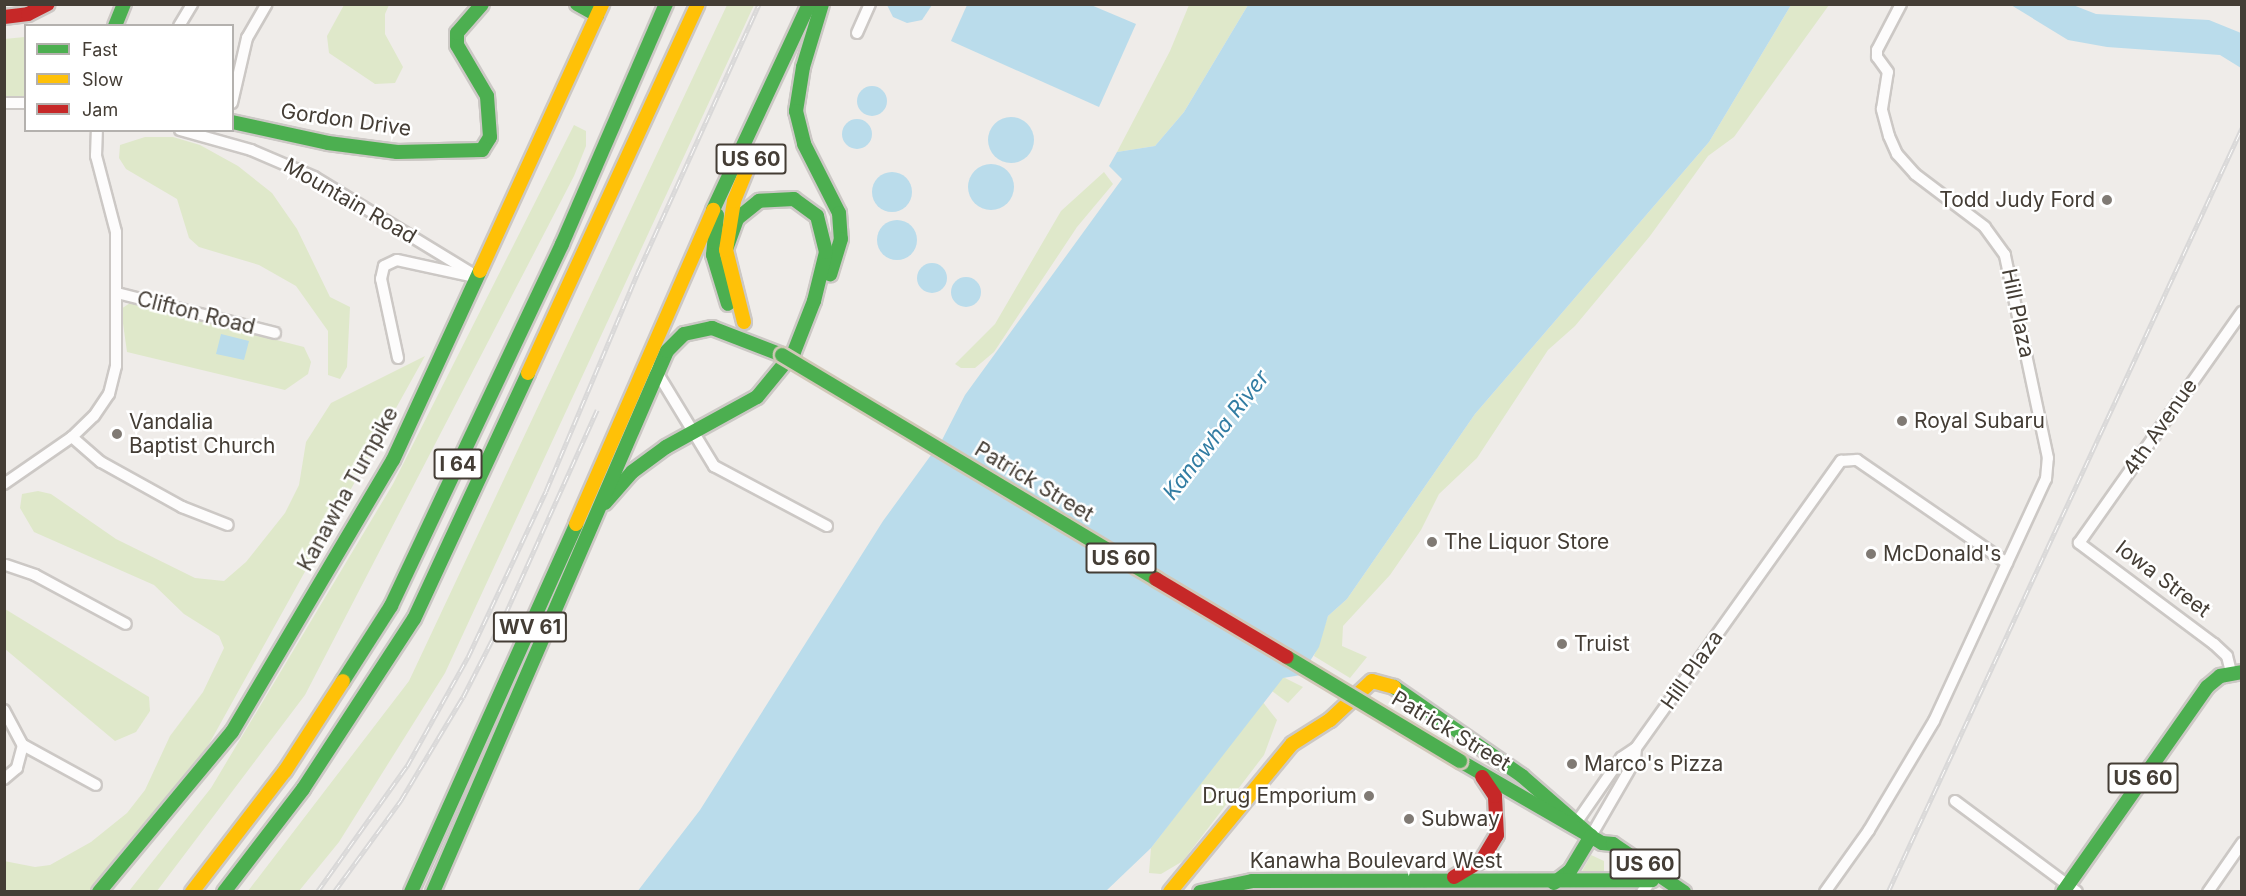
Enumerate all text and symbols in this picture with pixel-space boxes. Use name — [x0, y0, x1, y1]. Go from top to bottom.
legend — [24, 24, 234, 132]
text: Fast — [82, 39, 118, 60]
text: Slow — [82, 69, 123, 90]
street label: Gordon Drive — [279, 98, 413, 142]
text: Jam — [82, 99, 118, 120]
road number: US 60 — [715, 142, 787, 176]
street label: Mountain Road — [279, 153, 421, 249]
place label: Todd Judy Ford — [1939, 187, 2095, 213]
marker: Todd Judy Ford — [2100, 193, 2114, 207]
street label: Hill Plaza — [1996, 266, 2040, 360]
street label: Clifton Road — [134, 286, 258, 340]
water label: Kanawha River — [1157, 365, 1275, 505]
street label: 4th Avenue — [2117, 374, 2203, 480]
street label: Kanawha Turnpike — [292, 403, 404, 575]
place label: Royal Subaru — [1914, 408, 2045, 434]
place label: Vandalia Baptist Church — [129, 409, 275, 459]
marker: Royal Subaru — [1895, 414, 1909, 428]
marker: Vandalia Baptist Church — [110, 427, 124, 441]
street label: Patrick Street — [970, 437, 1098, 527]
road number: I 64 — [432, 447, 484, 481]
place label: The Liquor Store — [1444, 529, 1609, 555]
marker: The Liquor Store — [1425, 535, 1439, 549]
street label: Iowa Street — [2111, 535, 2215, 623]
road number: US 60 — [1085, 541, 1157, 575]
place label: McDonald's — [1883, 541, 2001, 567]
marker: McDonald's — [1864, 547, 1878, 561]
road number: WV 61 — [492, 610, 568, 644]
street label: Hill Plaza — [1656, 626, 1728, 714]
place label: Truist — [1574, 631, 1630, 657]
marker: Truist — [1555, 637, 1569, 651]
street label: Patrick Street — [1387, 686, 1515, 776]
place label: Marco's Pizza — [1584, 751, 1723, 777]
marker: Marco's Pizza — [1565, 757, 1579, 771]
road number: US 60 — [2107, 761, 2179, 795]
place label: Drug Emporium — [1202, 783, 1357, 809]
marker: Drug Emporium — [1362, 789, 1376, 803]
place label: Subway — [1421, 806, 1500, 832]
marker: Subway — [1402, 812, 1416, 826]
road number: US 60 — [1609, 847, 1681, 881]
street label: Kanawha Boulevard West — [1250, 848, 1502, 874]

